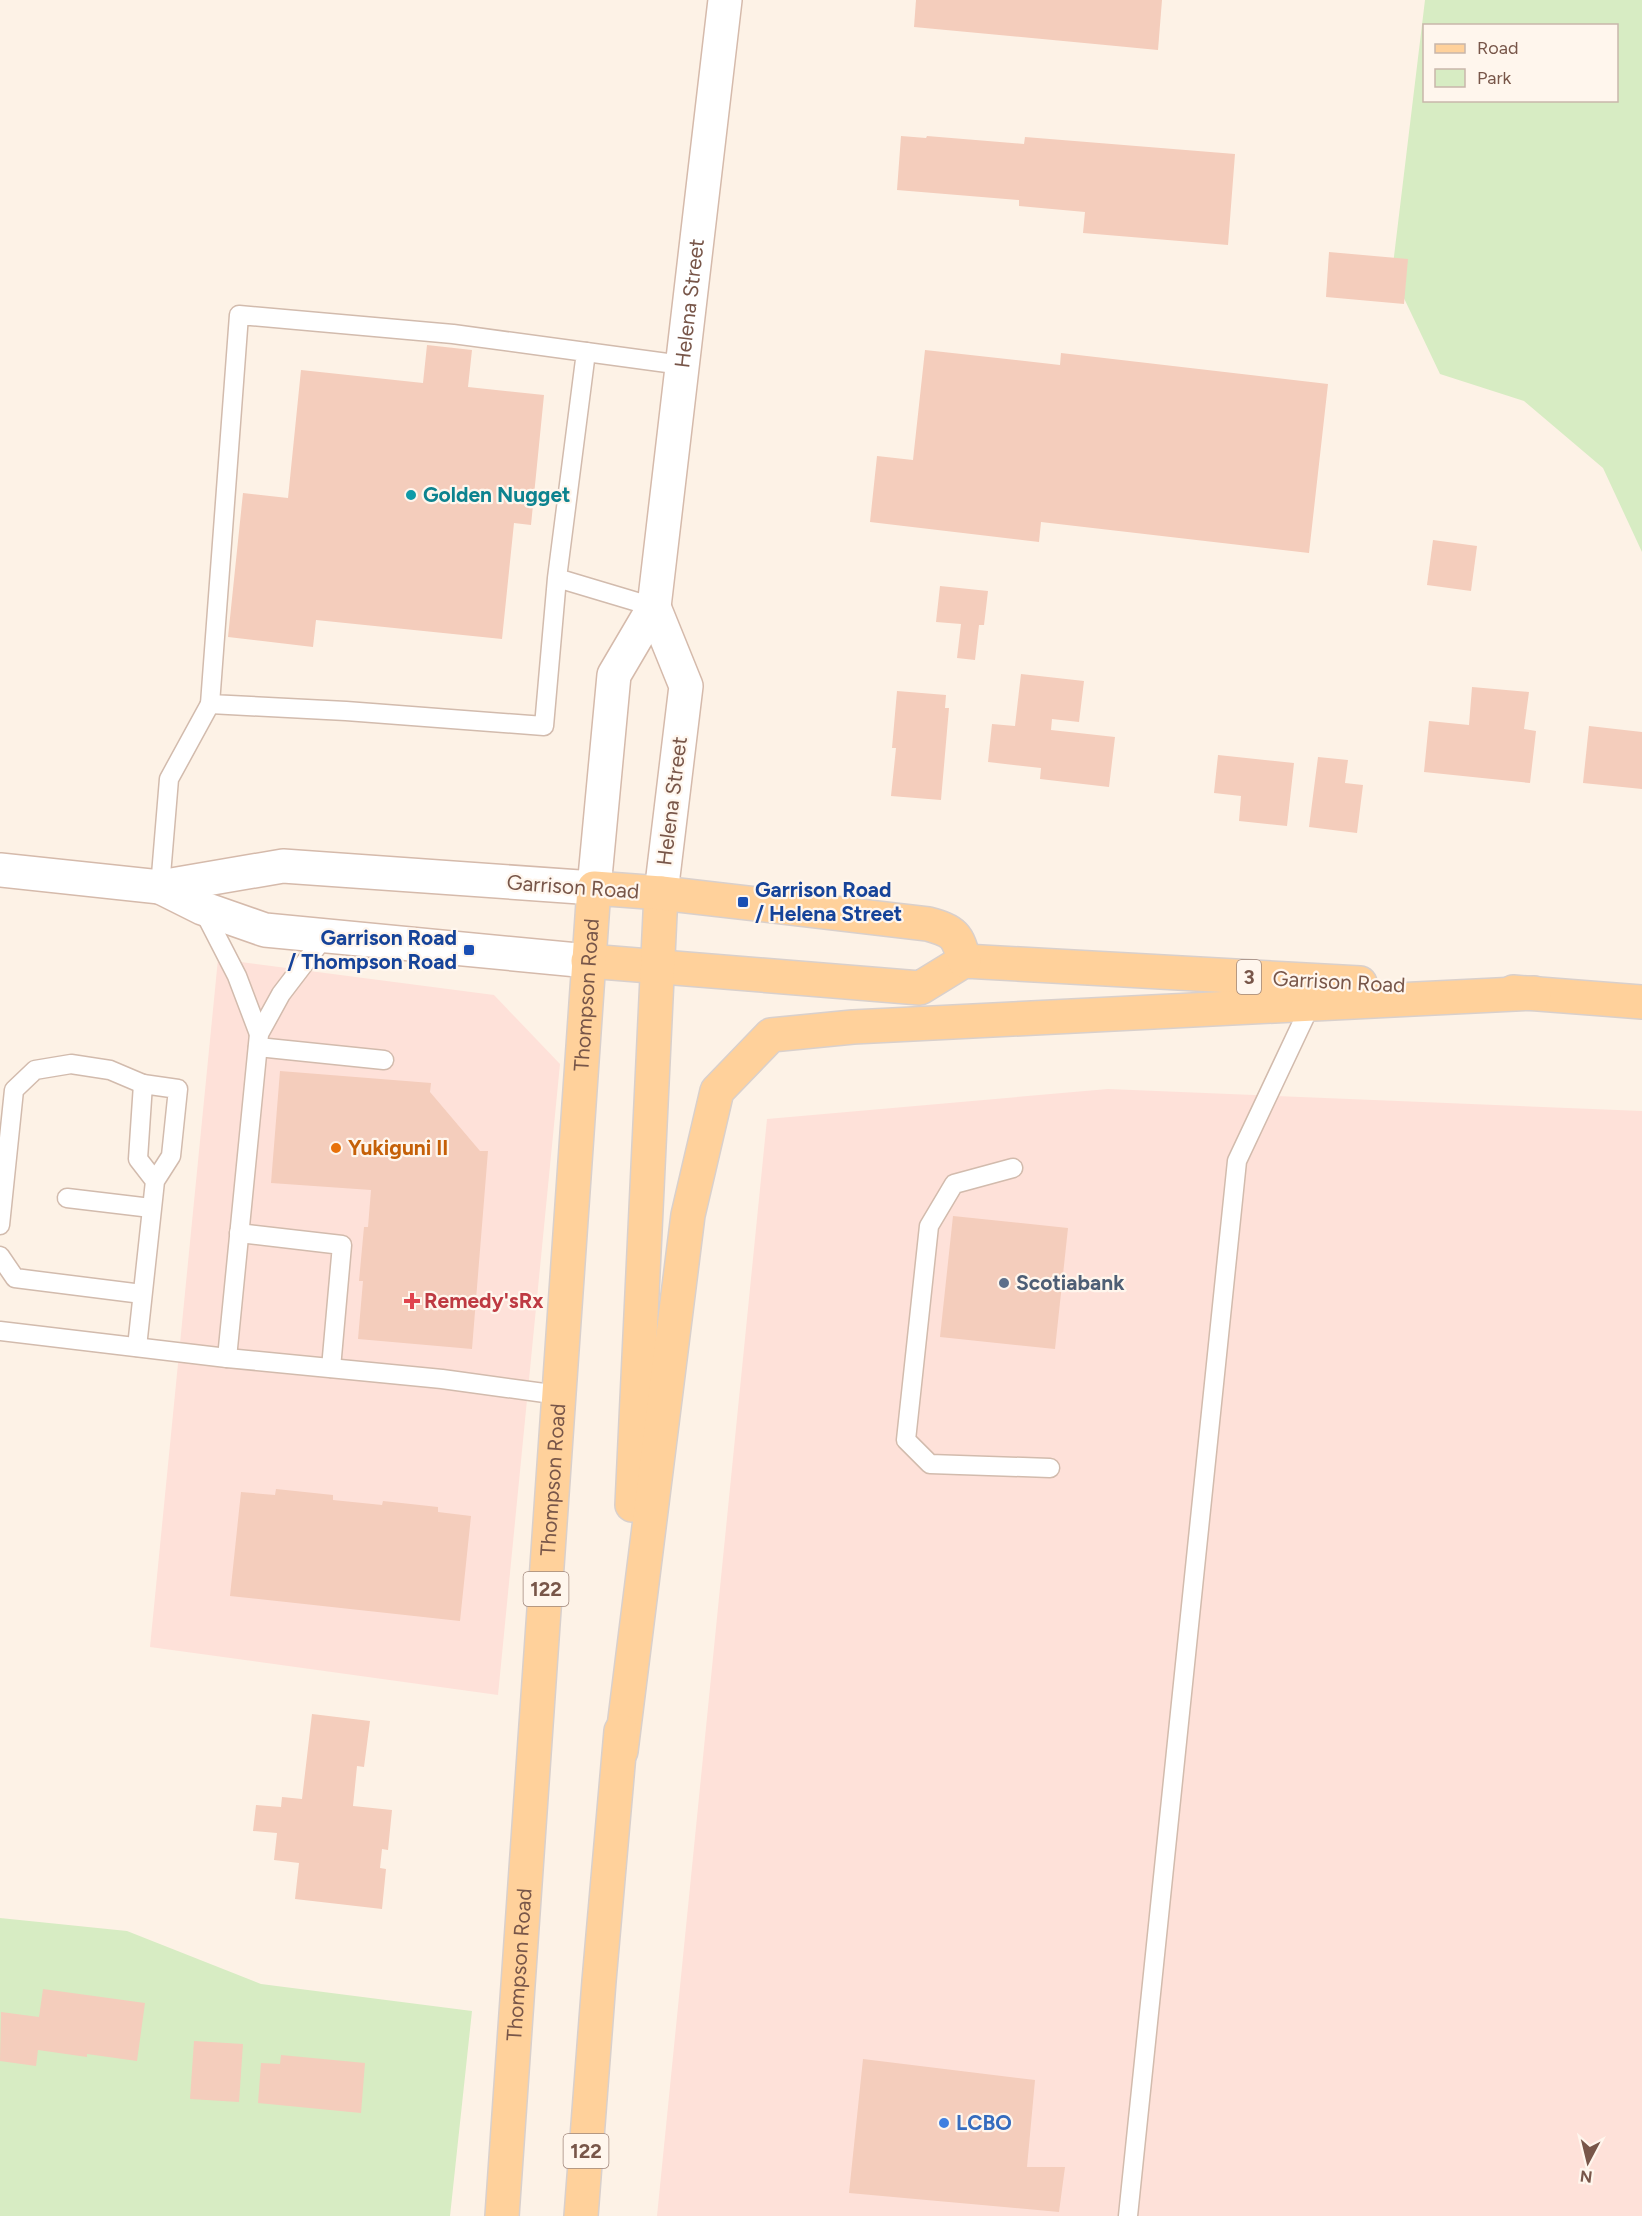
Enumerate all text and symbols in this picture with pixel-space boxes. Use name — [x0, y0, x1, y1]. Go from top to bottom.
legend — [1423, 24, 1618, 102]
text: Road — [1477, 37, 1518, 59]
text: Park — [1477, 67, 1512, 89]
street label: Helena Street — [669, 237, 709, 369]
place label: Golden Nugget — [423, 482, 571, 507]
marker: Golden Nugget — [404, 488, 418, 502]
street label: Helena Street — [651, 735, 692, 867]
street label: Garrison Road — [506, 869, 640, 904]
place label: Garrison Road / Helena Street — [755, 877, 902, 926]
marker: Garrison Road / Helena Street — [736, 895, 750, 909]
street label: Thompson Road — [568, 918, 604, 1072]
place label: Garrison Road / Thompson Road — [287, 925, 457, 974]
marker: Garrison Road / Thompson Road — [462, 943, 476, 957]
road number: 3 — [1237, 960, 1261, 994]
street label: Garrison Road — [1272, 966, 1406, 997]
place label: Yukiguni II — [348, 1135, 448, 1160]
marker: Yukiguni II — [329, 1141, 343, 1155]
place label: Scotiabank — [1016, 1270, 1125, 1295]
marker: Scotiabank — [997, 1276, 1011, 1290]
place label: Remedy'sRx — [424, 1288, 544, 1313]
marker: Remedy'sRx — [405, 1294, 419, 1308]
street label: Thompson Road — [535, 1403, 570, 1557]
road number: 122 — [524, 1572, 568, 1606]
street label: Thompson Road — [501, 1887, 537, 2042]
place label: LCBO — [956, 2110, 1012, 2135]
marker: LCBO — [937, 2116, 951, 2130]
north arrow — [1558, 2132, 1618, 2192]
road number: 122 — [564, 2134, 608, 2168]
text: N — [1579, 2166, 1594, 2187]

